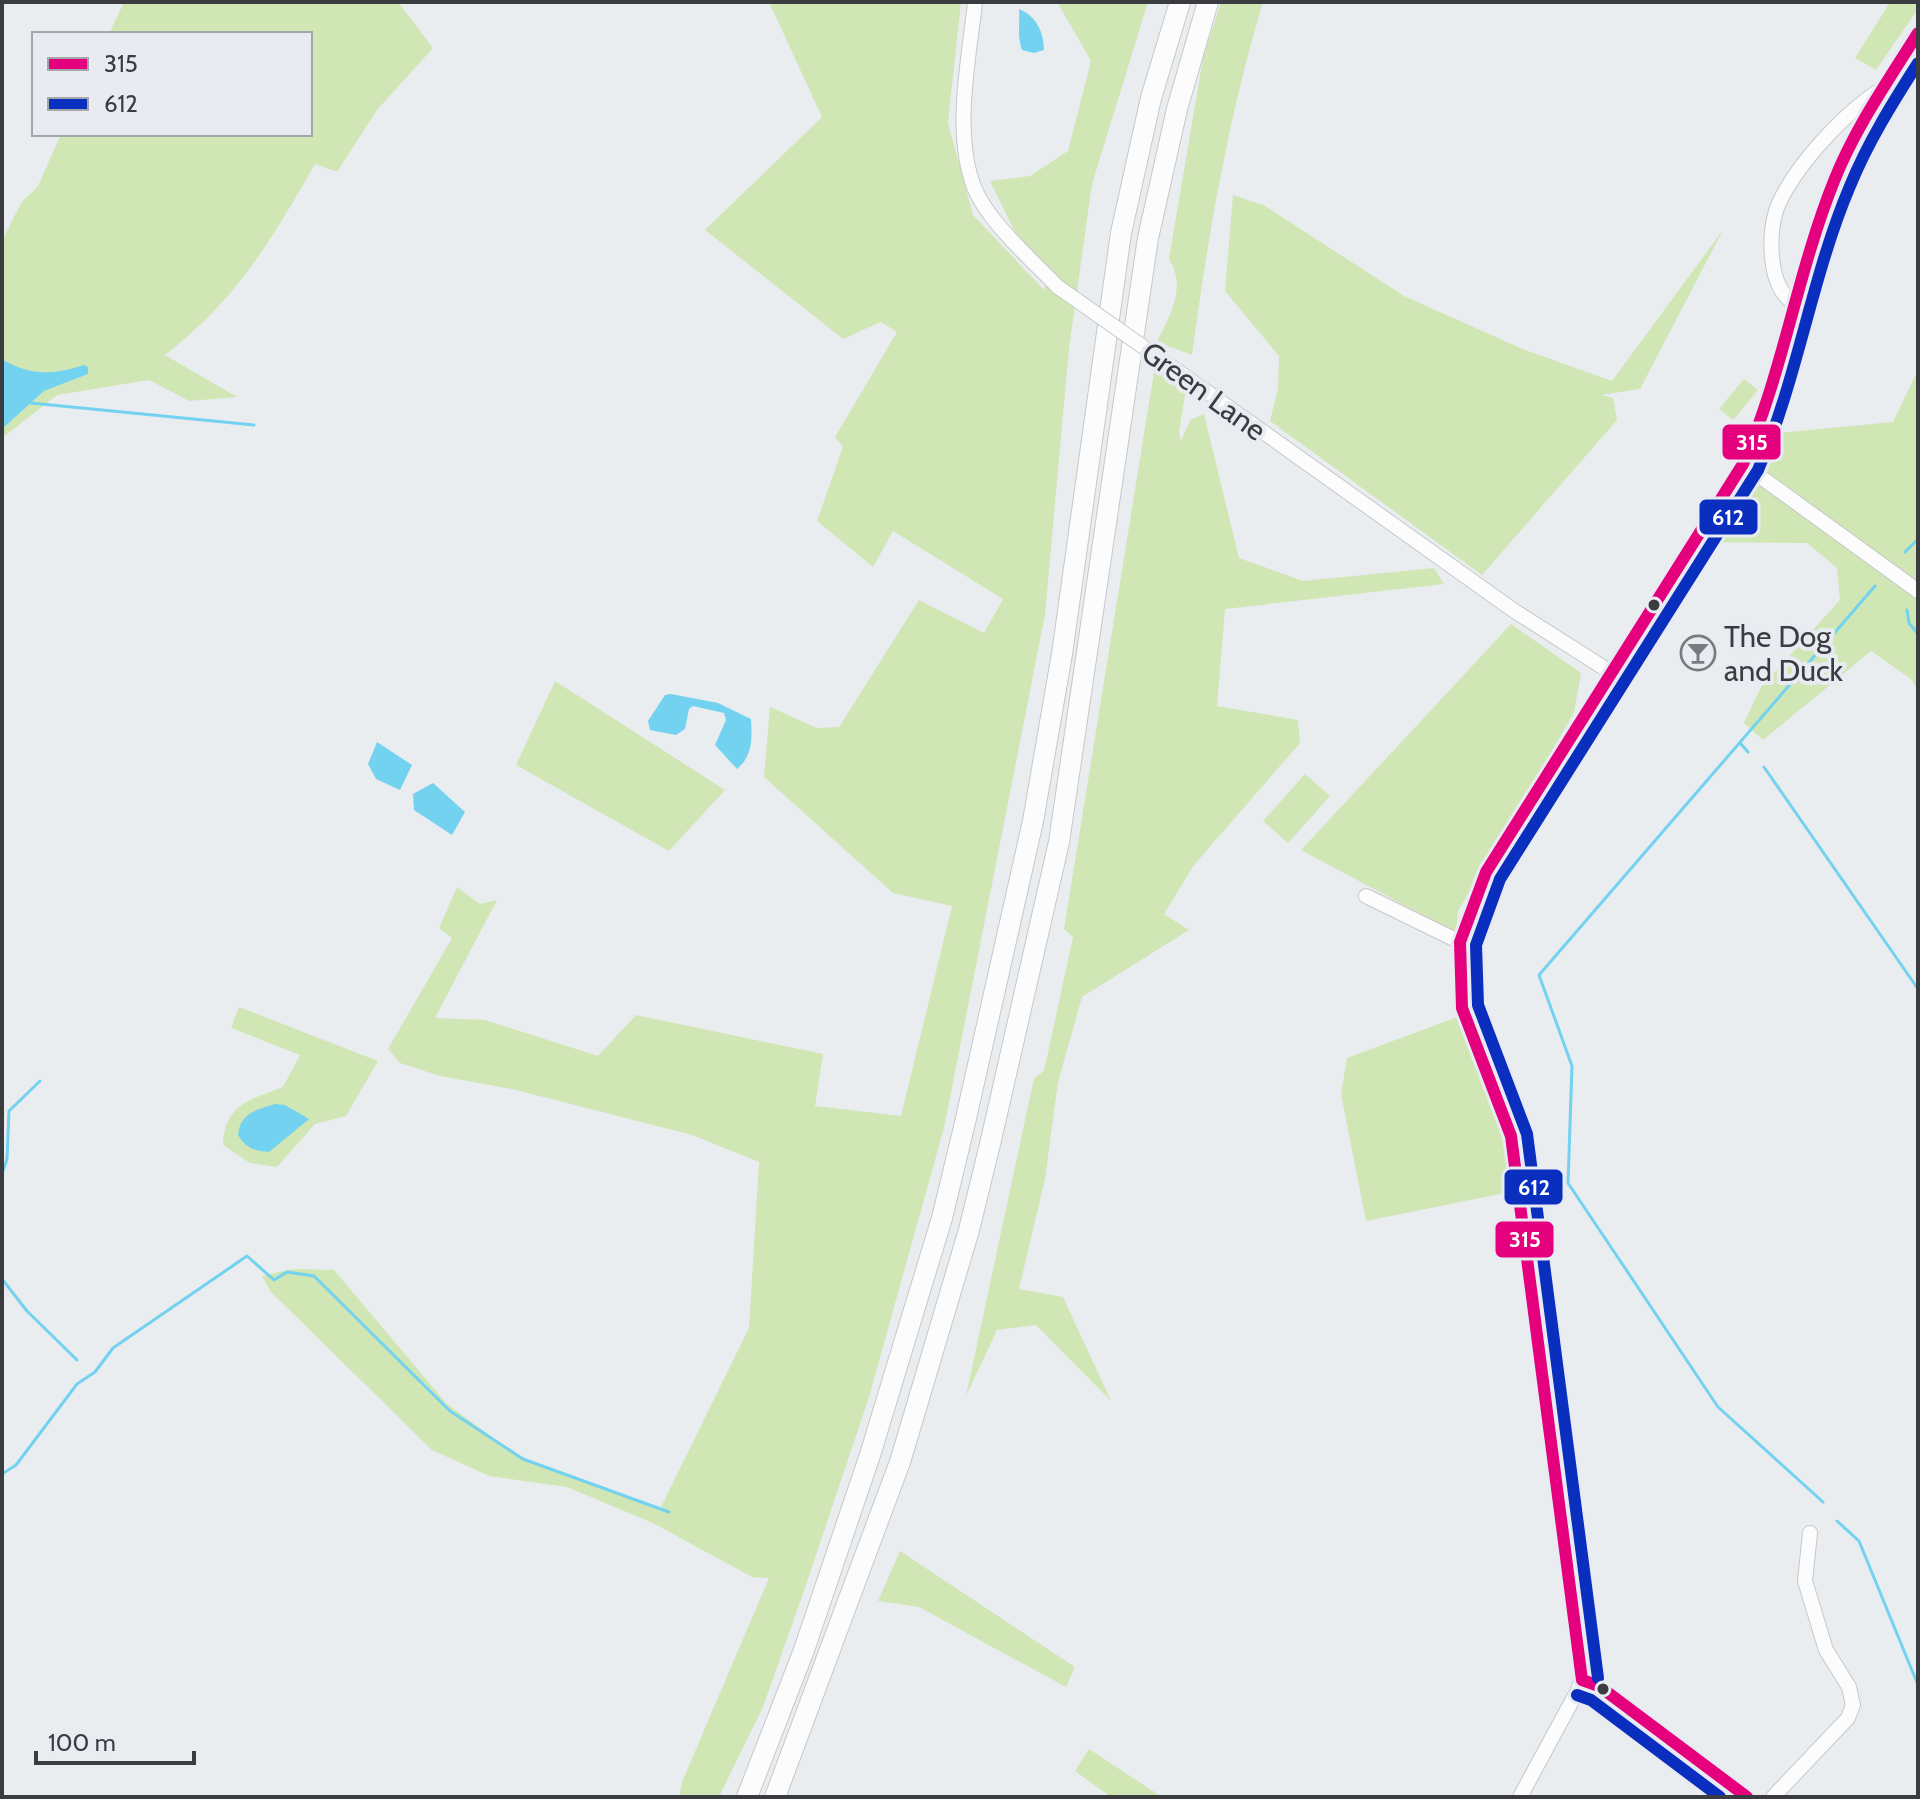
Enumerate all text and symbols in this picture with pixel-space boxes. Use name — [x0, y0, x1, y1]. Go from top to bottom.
legend — [32, 32, 312, 136]
text: 315 — [104, 49, 138, 78]
text: 612 — [104, 89, 138, 118]
street label: Green Lane — [1135, 333, 1273, 449]
line badge: 315 — [1721, 423, 1782, 461]
text: 315 — [1736, 429, 1768, 456]
line badge: 612 — [1698, 498, 1759, 536]
text: 612 — [1712, 504, 1744, 531]
unlabelled marker — [1646, 597, 1662, 613]
place label: The Dog and Duck — [1724, 618, 1844, 689]
bar icon: The Dog and Duck — [1679, 634, 1717, 672]
line badge: 612 — [1503, 1168, 1564, 1206]
text: 612 — [1518, 1174, 1550, 1201]
line badge: 315 — [1494, 1220, 1555, 1259]
text: 315 — [1509, 1226, 1541, 1253]
unlabelled marker — [1595, 1681, 1611, 1697]
scale bar — [36, 1715, 194, 1765]
text: 100 m — [48, 1728, 116, 1757]

